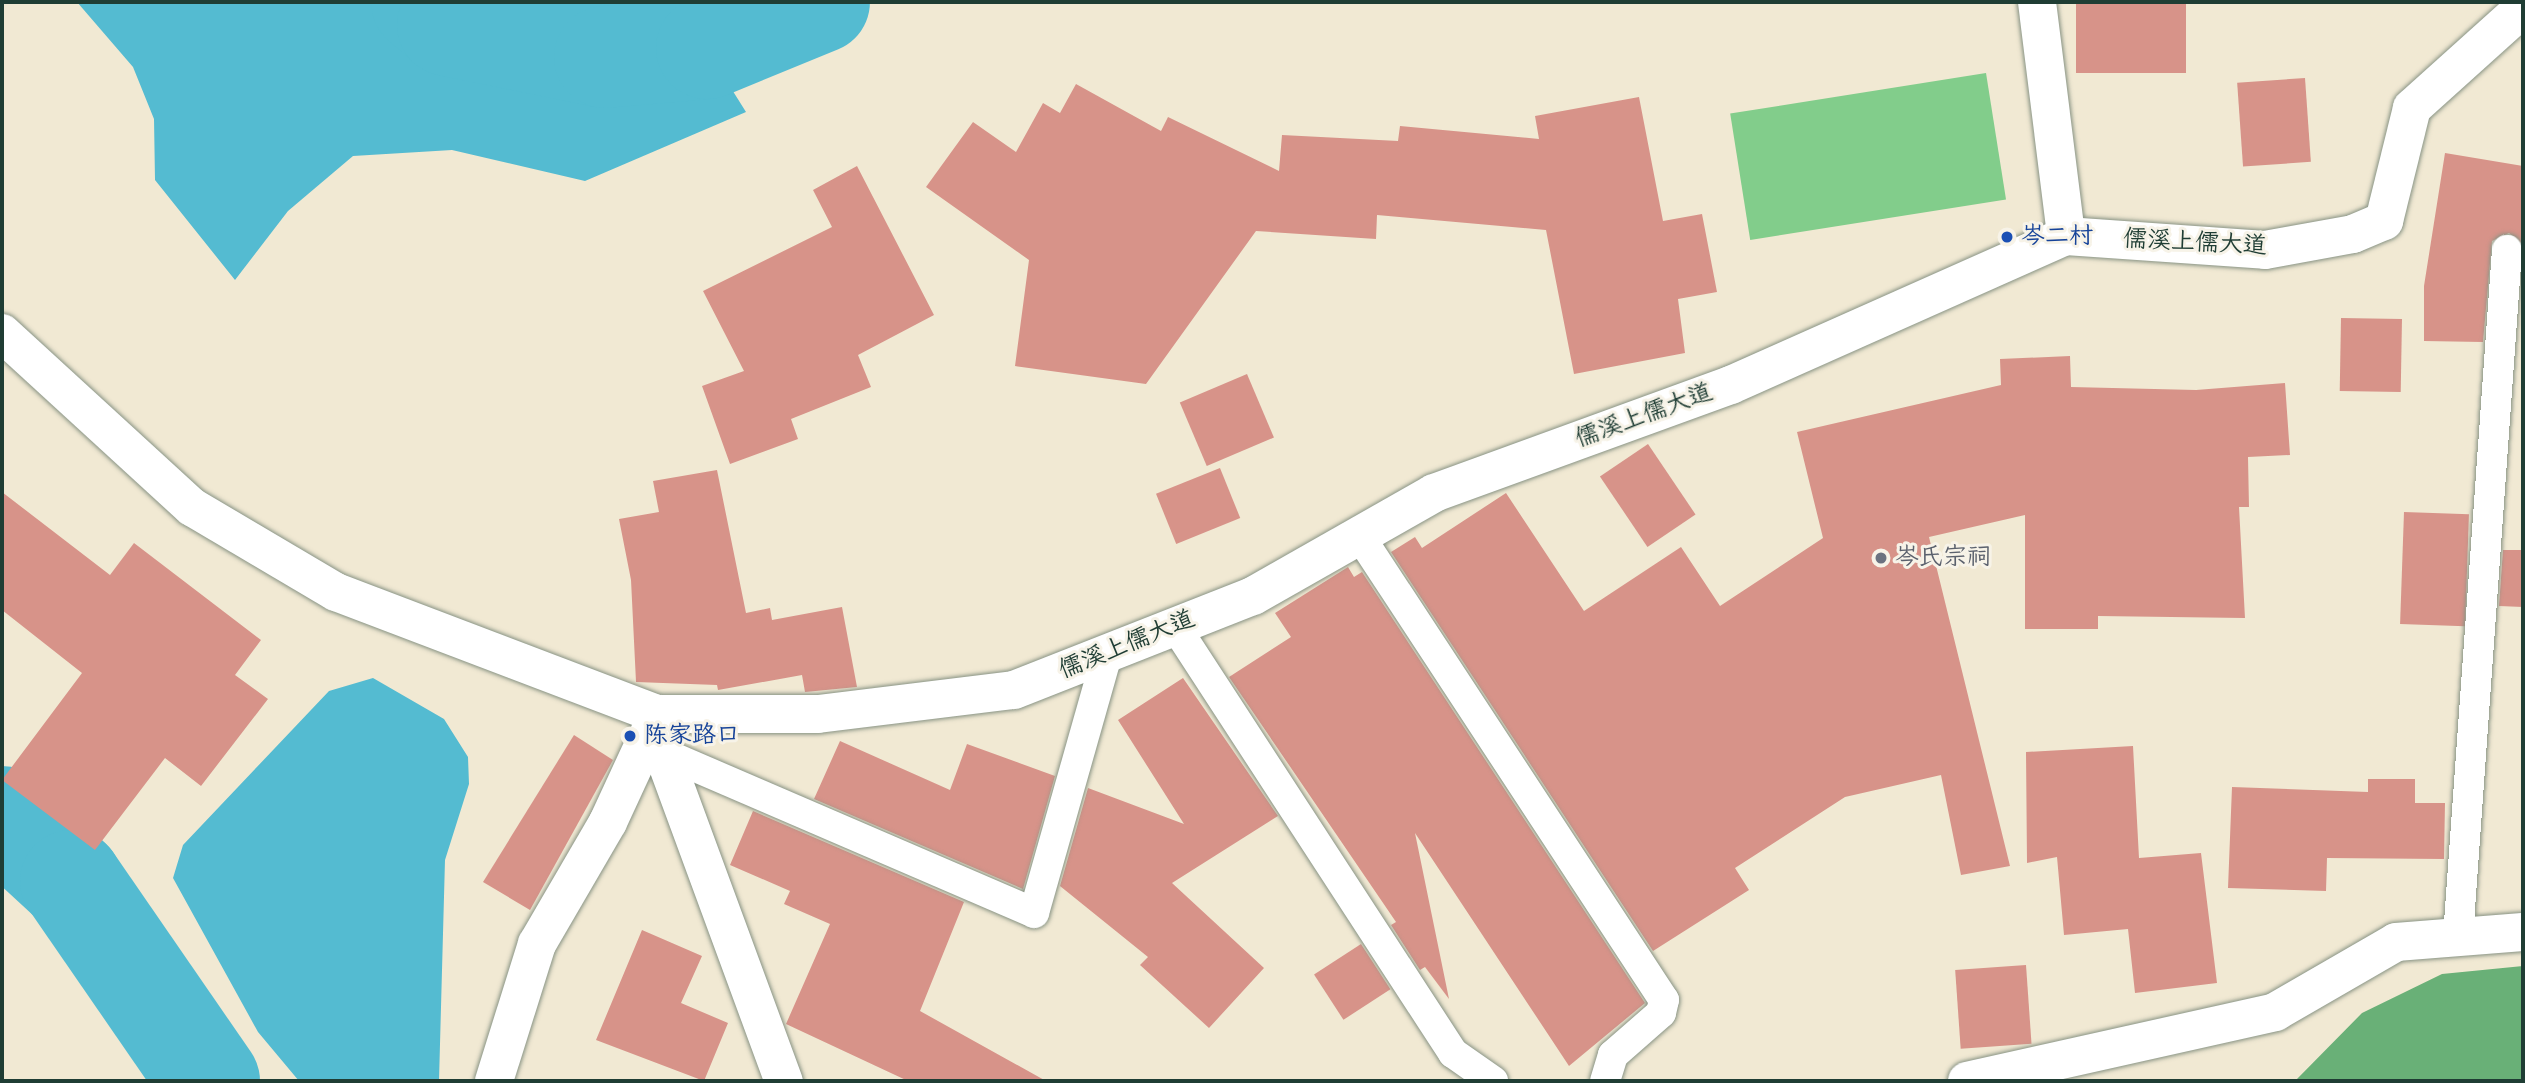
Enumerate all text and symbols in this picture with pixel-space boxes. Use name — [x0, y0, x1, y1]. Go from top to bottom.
place label: 岑二村 — [2021, 223, 2093, 251]
street label: 儒溪上儒大道 — [2122, 225, 2268, 261]
marker: 岑二村 — [1999, 229, 2015, 245]
street label: 儒溪上儒大道 — [1571, 378, 1717, 454]
place label: 岑氏宗祠 — [1895, 544, 1991, 572]
marker: 岑氏宗祠 — [1873, 550, 1889, 566]
street label: 儒溪上儒大道 — [1055, 605, 1199, 685]
place label: 陈家路口 — [644, 722, 740, 750]
marker: 陈家路口 — [622, 728, 638, 744]

